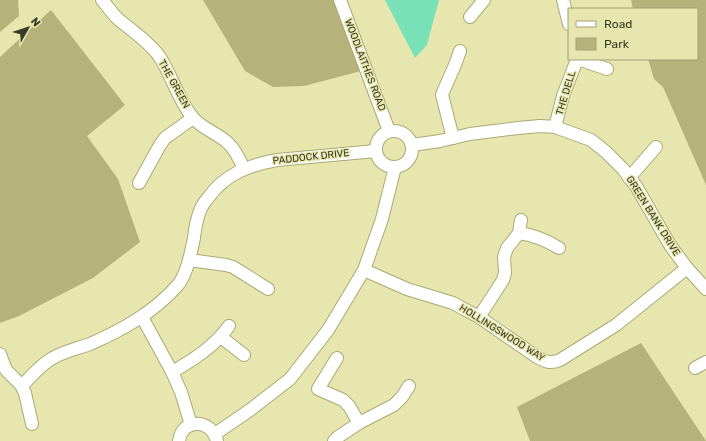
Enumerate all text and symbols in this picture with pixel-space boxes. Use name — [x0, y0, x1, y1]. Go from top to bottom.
north arrow — [8, 8, 48, 48]
legend — [568, 8, 698, 60]
text: N — [28, 15, 43, 29]
street label: WOODLAITHES ROAD — [342, 17, 388, 113]
text: Road — [604, 17, 632, 31]
text: Park — [604, 37, 630, 51]
street label: THE GREEN — [156, 58, 192, 111]
street label: THE DELL — [554, 69, 579, 117]
street label: PADDOCK DRIVE — [272, 147, 350, 167]
street label: GREEN BANK DRIVE — [623, 174, 683, 258]
street label: HOLLINGSWOOD WAY — [457, 302, 547, 364]

